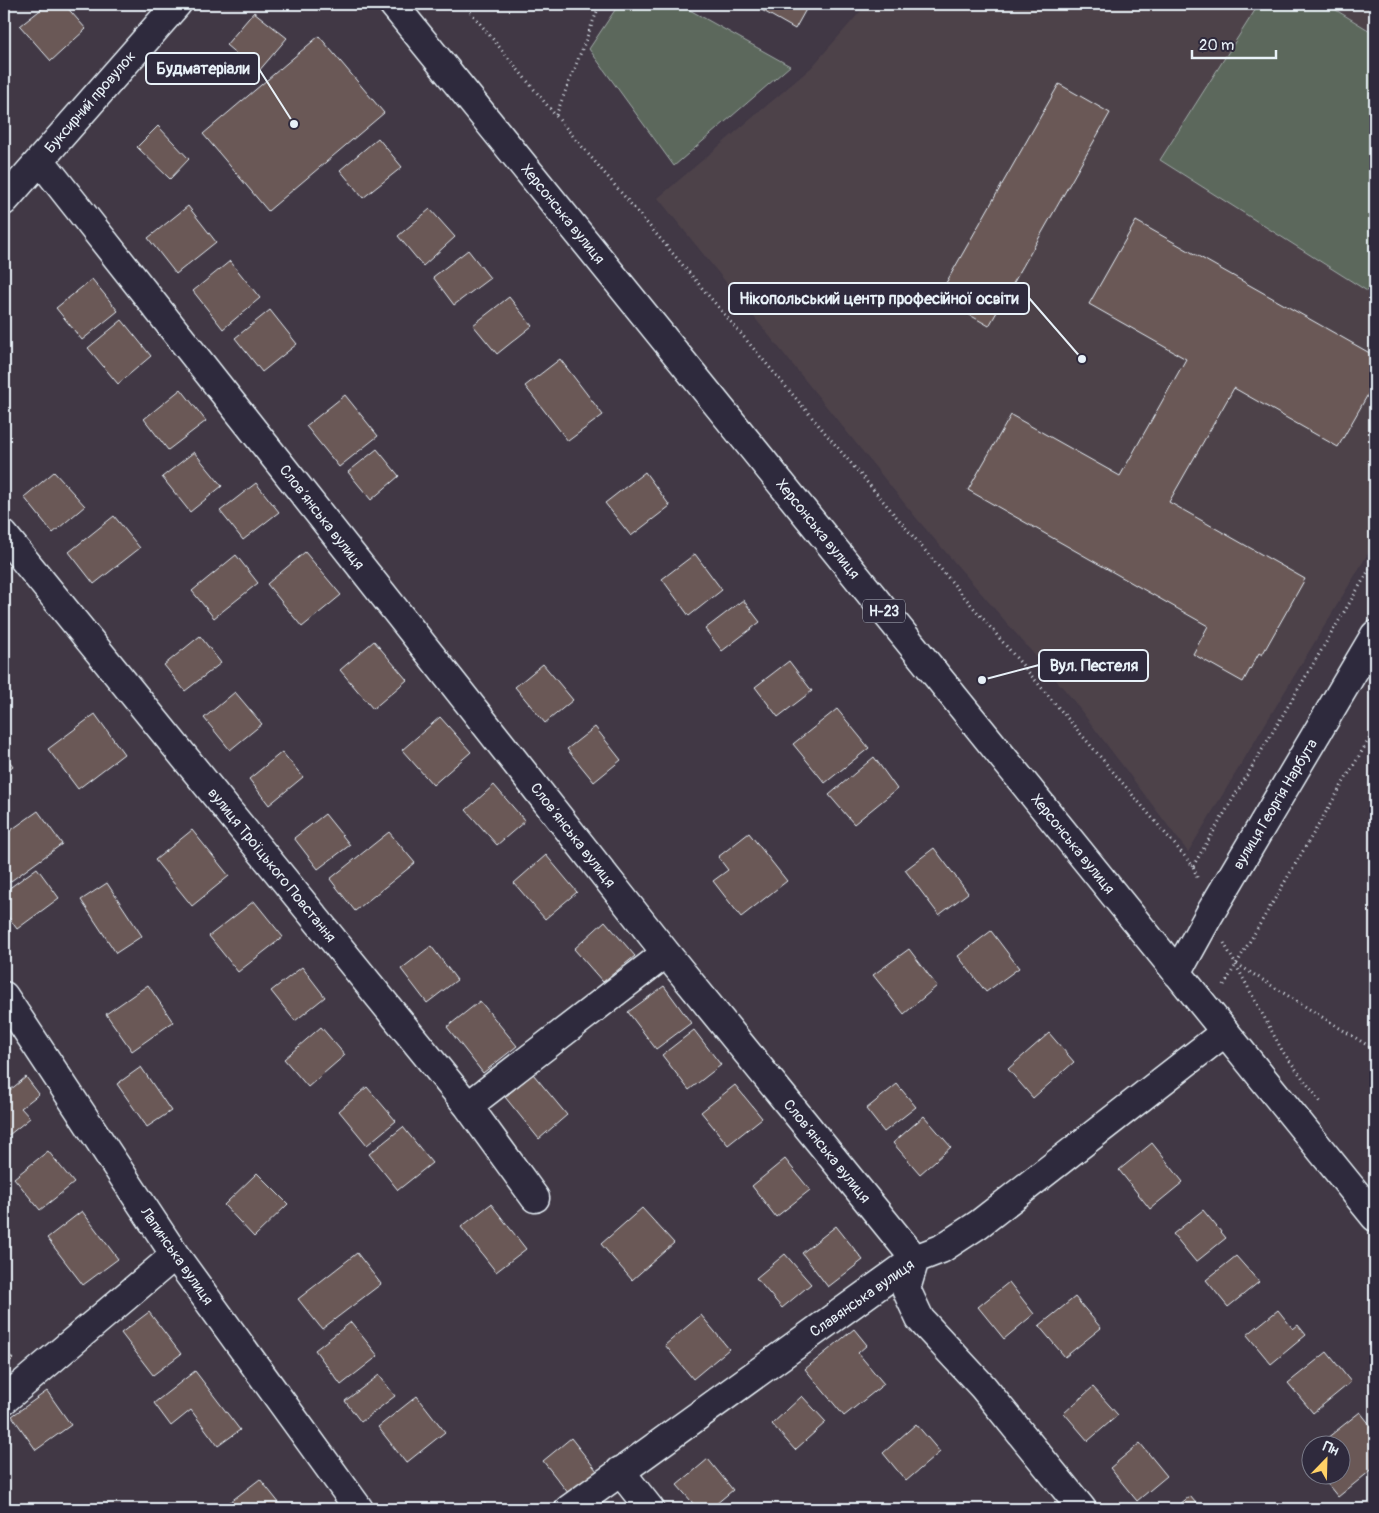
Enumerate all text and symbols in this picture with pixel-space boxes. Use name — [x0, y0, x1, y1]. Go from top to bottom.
scale bar — [1192, 28, 1275, 60]
text: 20 m — [1199, 36, 1234, 55]
street label: Буксирний провулок — [41, 47, 140, 157]
callout: Будматеріали — [146, 53, 259, 84]
text: Будматеріали — [156, 59, 251, 79]
street label: Херсонська вулиця — [517, 161, 609, 268]
callout: Нікопольський центр професійної освіти — [729, 283, 1029, 314]
text: Нікопольський центр професійної освіти — [739, 289, 1020, 309]
street label: Словʼянська вулиця — [275, 461, 368, 574]
street label: Херсонська вулиця — [772, 476, 864, 583]
road number: Н-23 — [863, 600, 905, 622]
callout: Вул. Пестеля — [1039, 650, 1148, 681]
text: Вул. Пестеля — [1050, 656, 1139, 676]
street label: вулиця Георгія Нарбута — [1229, 736, 1322, 873]
street label: Словʼянська вулиця — [526, 779, 619, 892]
street label: вулиця Троїцького Повстання — [203, 784, 340, 946]
street label: Херсонська вулиця — [1027, 791, 1119, 898]
street label: Словʼянська вулиця — [779, 1096, 874, 1207]
street label: Лапинська вулиця — [135, 1203, 217, 1309]
street label: Славянська вулиця — [806, 1255, 918, 1342]
north arrow — [1302, 1436, 1352, 1486]
text: Пн — [1320, 1438, 1341, 1459]

